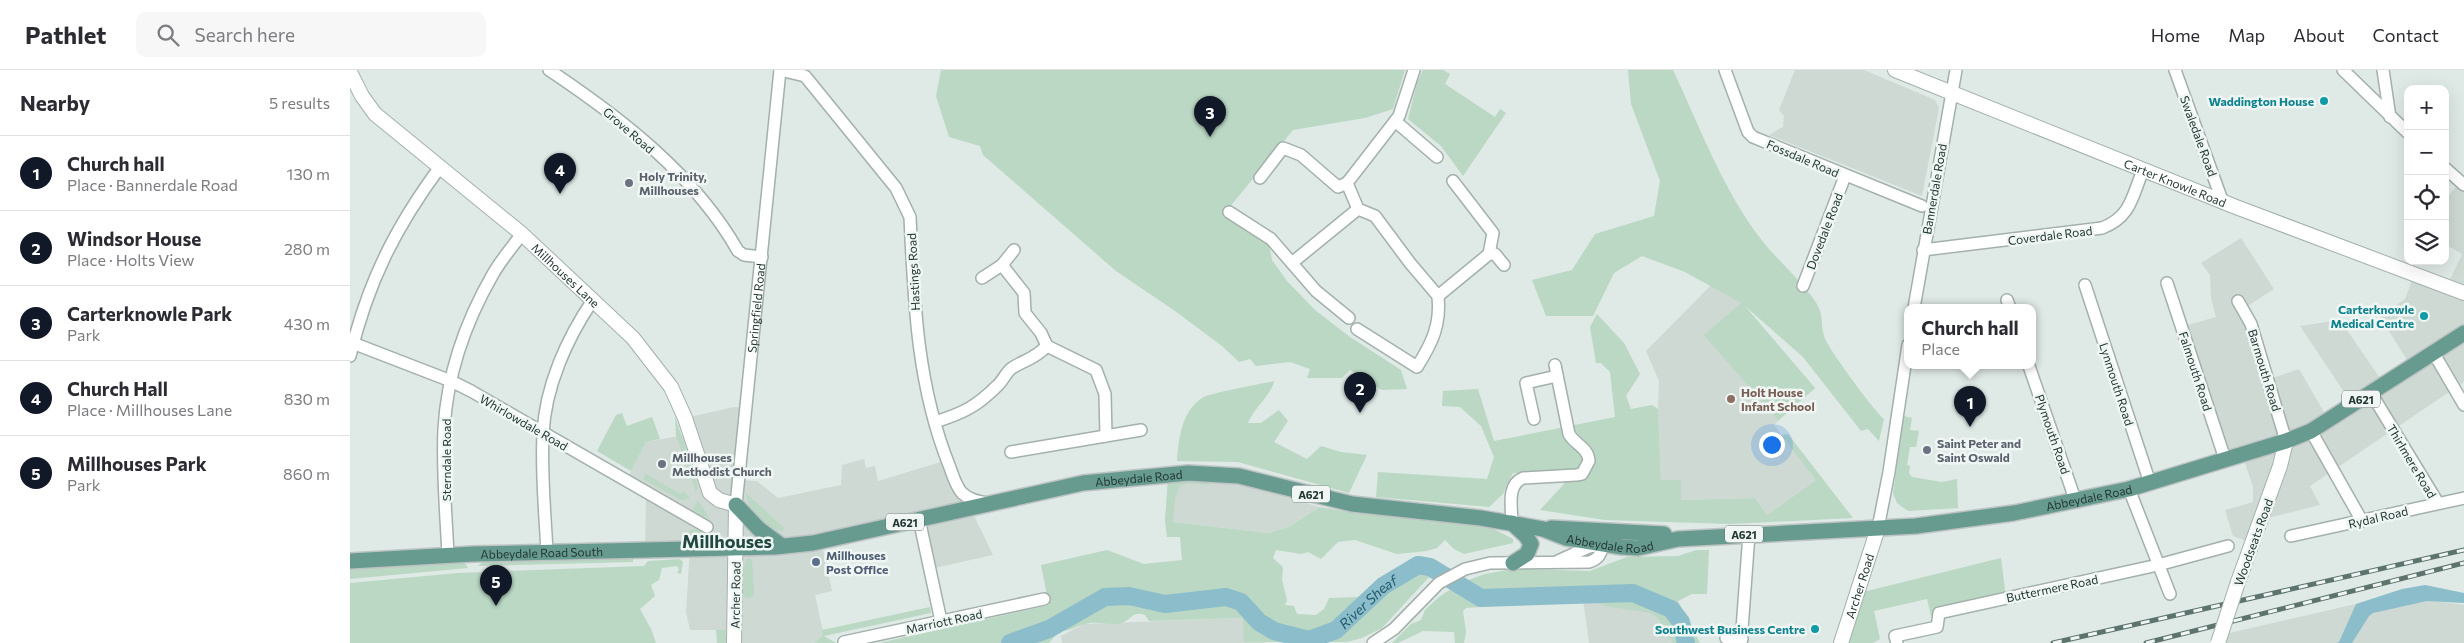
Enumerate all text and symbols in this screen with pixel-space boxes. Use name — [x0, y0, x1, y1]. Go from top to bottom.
search box — [136, 12, 486, 57]
text: Pathlet — [25, 20, 106, 49]
icon: search — [154, 21, 182, 49]
text: Search here — [194, 23, 295, 46]
text: Home — [2151, 24, 2200, 46]
text: Map — [2228, 24, 2265, 46]
text: About — [2293, 24, 2345, 46]
text: Contact — [2373, 24, 2439, 46]
map controls — [2404, 85, 2449, 265]
button: + — [2404, 85, 2449, 130]
text: Nearby — [20, 90, 90, 115]
text: 5 results — [269, 93, 330, 112]
street label: Swaledale Road — [2178, 94, 2220, 178]
place label: Waddington House — [2209, 94, 2314, 108]
marker: Waddington House — [2318, 95, 2330, 107]
pin: 3 — [1194, 96, 1226, 137]
street label: Grove Road — [601, 104, 657, 156]
button: − — [2404, 130, 2449, 175]
street label: Fossdale Road — [1765, 136, 1841, 180]
street label: Bannerdale Road — [1919, 143, 1949, 235]
text: Church hall — [67, 152, 165, 175]
pin: 4 — [544, 153, 576, 194]
street label: Carter Knowle Road — [2122, 156, 2228, 209]
text: 1 — [32, 164, 40, 183]
text: 130 m — [287, 164, 330, 183]
place label: Holy Trinity, Millhouses — [639, 169, 707, 197]
text: Place · Bannerdale Road — [67, 175, 238, 194]
button: locate — [2404, 175, 2449, 220]
marker: Holy Trinity, Millhouses — [623, 177, 635, 189]
street label: Dovedale Road — [1803, 191, 1845, 271]
button: layers — [2404, 220, 2449, 265]
street label: Coverdale Road — [2007, 223, 2093, 247]
text: Windsor House — [67, 227, 201, 250]
street label: Hastings Road — [904, 233, 922, 311]
text: 2 — [31, 239, 41, 258]
text: 280 m — [284, 239, 330, 258]
street label: Millhouses Lane — [529, 240, 603, 310]
text: Place · Holts View — [67, 250, 194, 269]
street label: Springfield Road — [744, 262, 767, 353]
text: Carterknowle Park — [67, 302, 232, 325]
place label: Carterknowle Medical Centre — [2330, 302, 2414, 330]
popup — [1904, 304, 2036, 369]
marker: Carterknowle Medical Centre — [2418, 310, 2430, 322]
text: 3 — [31, 314, 41, 333]
text: 430 m — [284, 314, 330, 333]
text: Church hall — [1921, 316, 2019, 339]
text: Park — [67, 325, 100, 344]
street label: Barmouth Road — [2246, 327, 2284, 413]
street label: Falmouth Road — [2177, 330, 2215, 412]
text: Place — [1921, 339, 1960, 358]
street label: Lynmouth Road — [2097, 341, 2137, 427]
pin: 2 — [1344, 372, 1376, 413]
text: Church Hall — [67, 377, 168, 400]
place label: Holt House Infant School — [1741, 385, 1815, 413]
pin: 1 — [1954, 386, 1986, 427]
text: 4 — [31, 389, 41, 408]
text: 830 m — [284, 389, 330, 408]
road number: A621 — [2342, 390, 2380, 408]
street label: Whirlowdale Road — [477, 391, 571, 453]
street label: Plymouth Road — [2033, 392, 2073, 476]
marker: Holt House Infant School — [1725, 393, 1737, 405]
text: Place · Millhouses Lane — [67, 400, 232, 419]
street label: Sterndale Road — [439, 419, 453, 501]
street label: Thirlmere Road — [2384, 422, 2440, 500]
your location — [1759, 432, 1785, 458]
place label: Saint Peter and Saint Oswald — [1937, 436, 2021, 464]
marker: Saint Peter and Saint Oswald — [1921, 444, 1933, 456]
place label: Millhouses Methodist Church — [672, 450, 772, 478]
text: Millhouses Park — [67, 452, 207, 475]
marker: Millhouses Methodist Church — [656, 458, 668, 470]
text: 5 — [31, 464, 41, 483]
text: 860 m — [283, 464, 330, 483]
street label: Abbeydale Road — [1094, 467, 1183, 489]
text: Park — [67, 475, 100, 494]
street label: Abbeydale Road — [2045, 482, 2133, 513]
road number: A621 — [1292, 486, 1330, 502]
street label: Woodseats Road — [2231, 497, 2275, 587]
street label: Rydal Road — [2347, 503, 2409, 531]
road number: A621 — [886, 514, 924, 531]
road number: A621 — [1725, 526, 1763, 542]
district label: Millhouses — [682, 530, 772, 552]
street label: Abbeydale Road — [1566, 531, 1655, 555]
street label: Abbeydale Road South — [480, 544, 603, 561]
place label: Millhouses Post Office — [826, 548, 888, 576]
street label: Archer Road — [1842, 552, 1876, 620]
marker: Millhouses Post Office — [810, 556, 822, 568]
street label: Archer Road — [727, 561, 743, 629]
pin: 5 — [480, 565, 512, 606]
water label: River Sheaf — [1335, 571, 1401, 632]
street label: Buttermere Road — [2005, 571, 2099, 605]
street label: Marriott Road — [905, 606, 983, 636]
place label: Southwest Business Centre — [1655, 622, 1805, 636]
marker: Southwest Business Centre — [1809, 623, 1821, 635]

